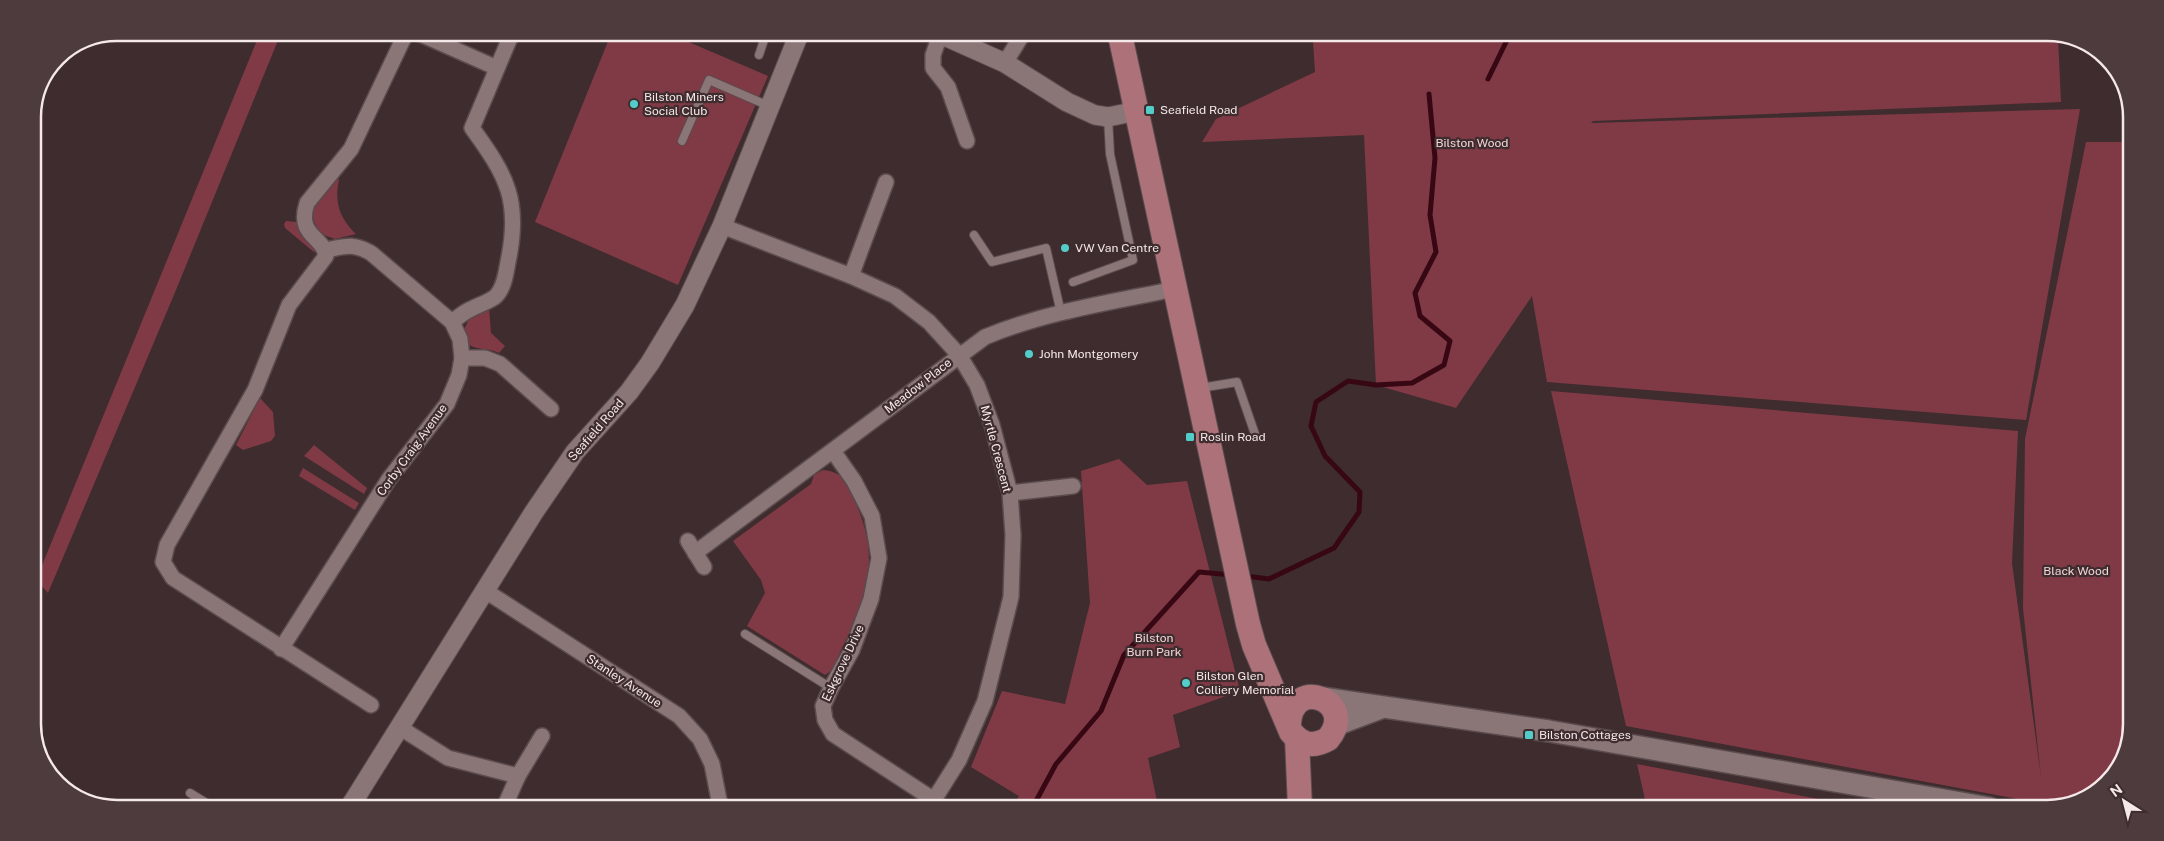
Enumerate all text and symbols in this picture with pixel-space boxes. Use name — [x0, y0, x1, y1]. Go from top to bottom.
place label: Bilston Miners Social Club — [644, 90, 724, 118]
marker: Bilston Miners Social Club — [628, 98, 640, 110]
place label: Seafield Road — [1160, 103, 1237, 117]
marker: Seafield Road — [1144, 104, 1156, 116]
park label: Bilston Wood — [1436, 136, 1508, 150]
place label: VW Van Centre — [1075, 241, 1159, 255]
marker: VW Van Centre — [1059, 242, 1071, 254]
place label: John Montgomery — [1039, 347, 1139, 361]
marker: John Montgomery — [1023, 348, 1035, 360]
street label: Meadow Place — [882, 355, 954, 416]
street label: Seafield Road — [565, 396, 627, 464]
street label: Corby Craig Avenue — [374, 401, 450, 499]
street label: Myrtle Crescent — [978, 404, 1014, 494]
place label: Roslin Road — [1200, 430, 1266, 444]
marker: Roslin Road — [1184, 431, 1196, 443]
park label: Black Wood — [2043, 564, 2109, 578]
street label: Eskgrove Drive — [819, 622, 867, 704]
park label: Bilston Burn Park — [1126, 631, 1182, 659]
street label: Stanley Avenue — [584, 652, 664, 711]
place label: Bilston Glen Colliery Memorial — [1196, 669, 1295, 697]
marker: Bilston Glen Colliery Memorial — [1180, 677, 1192, 689]
place label: Bilston Cottages — [1539, 728, 1631, 742]
marker: Bilston Cottages — [1523, 729, 1535, 741]
north arrow — [2099, 776, 2149, 826]
text: N — [2107, 781, 2125, 800]

